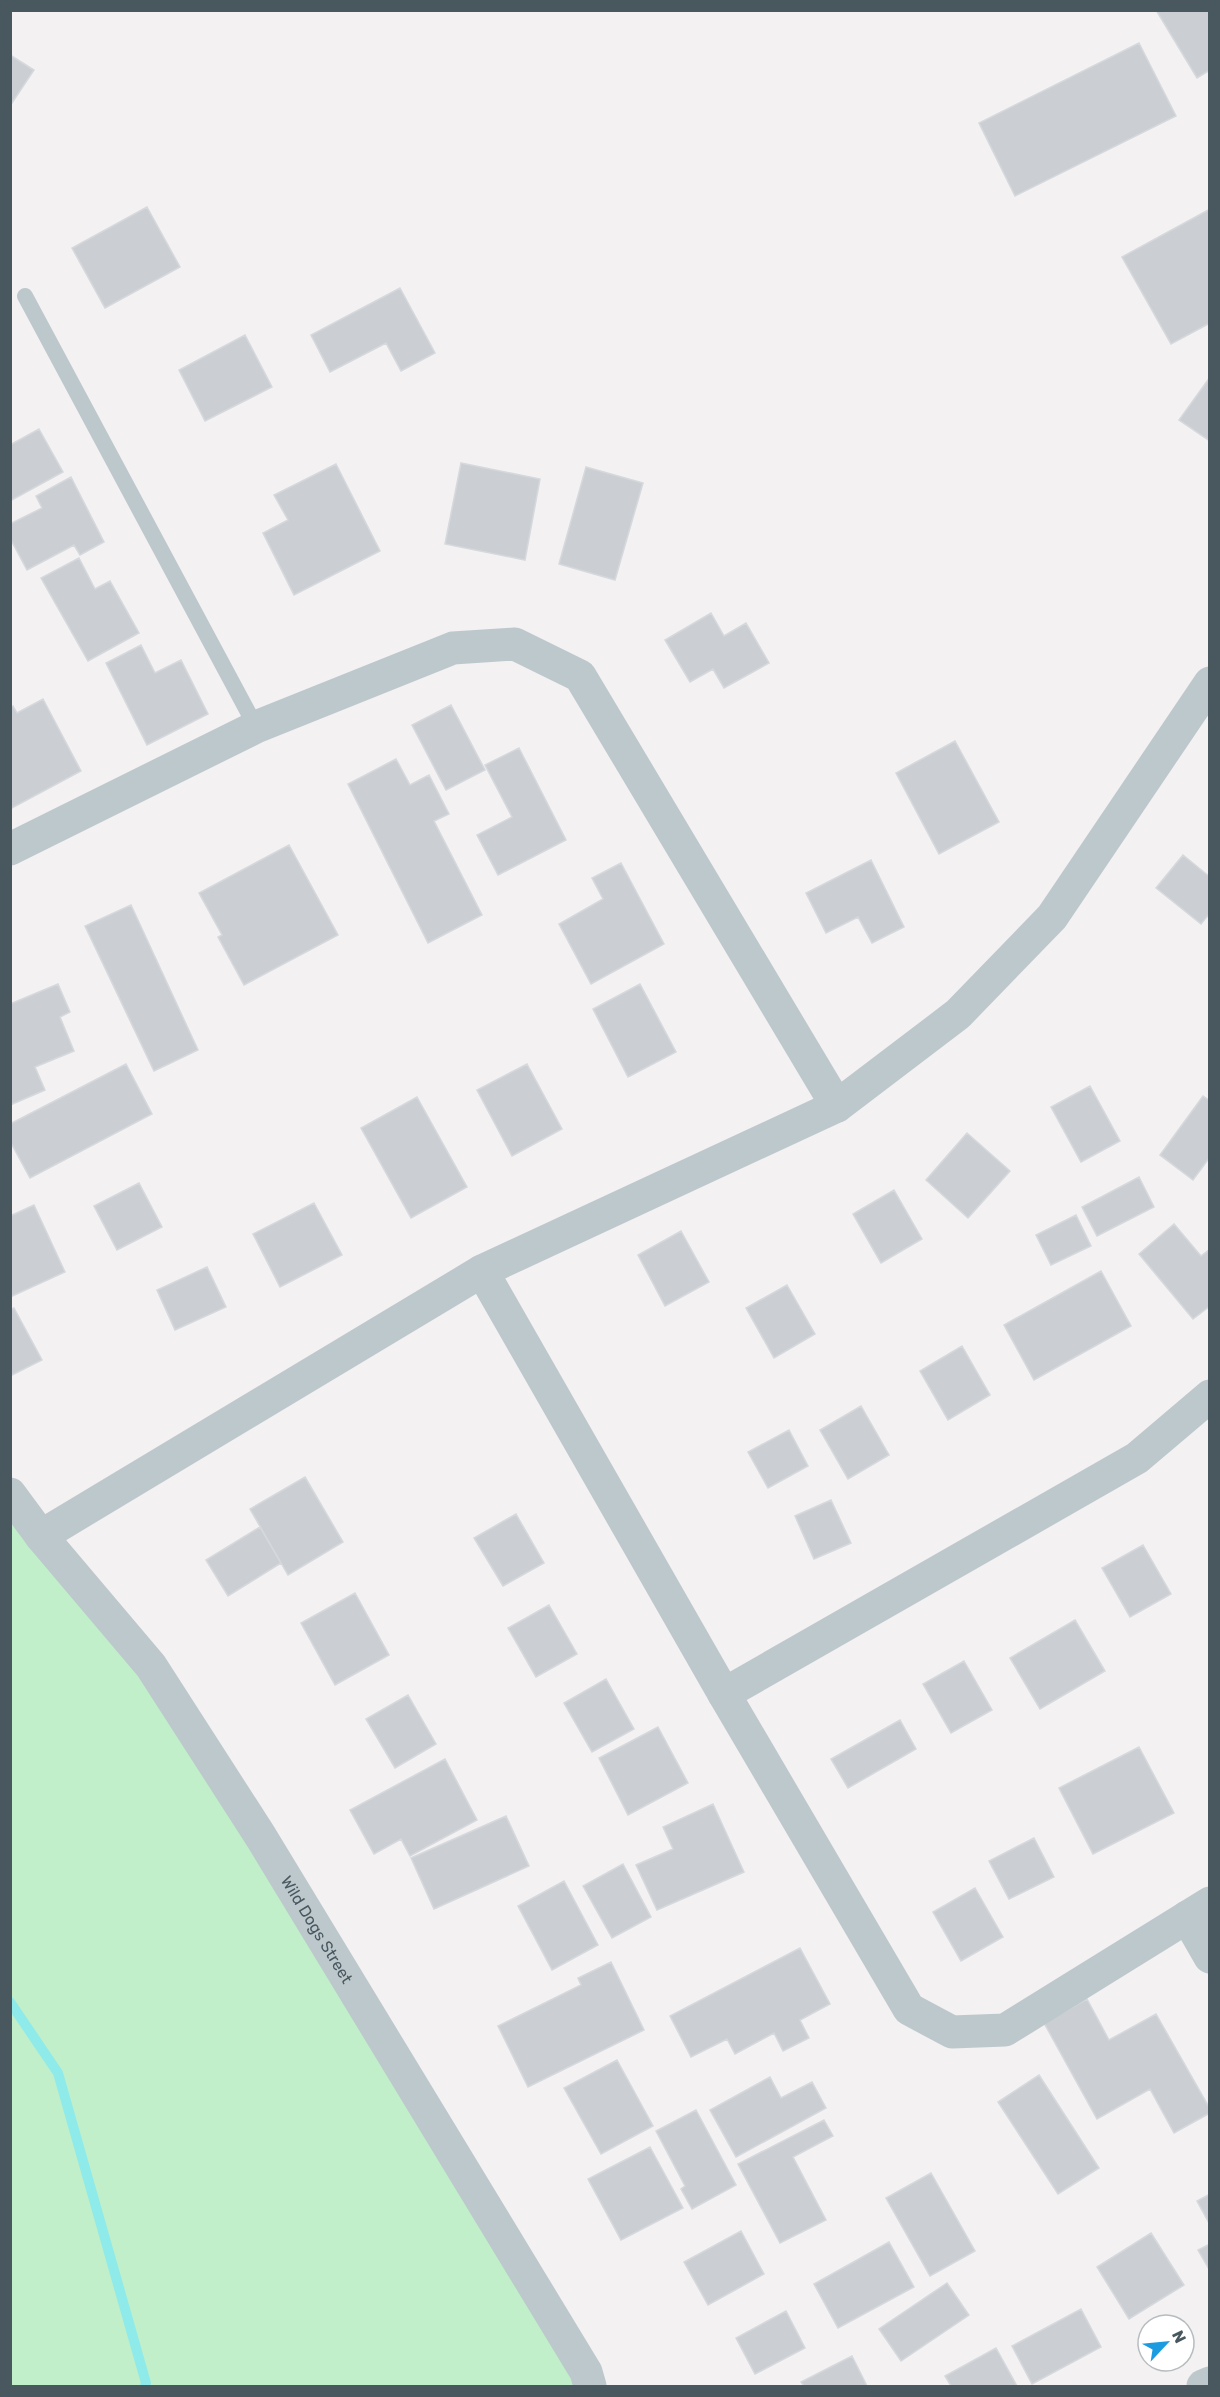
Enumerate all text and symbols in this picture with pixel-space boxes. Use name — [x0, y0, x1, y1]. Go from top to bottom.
street label: Wild Dogs Street — [277, 1873, 357, 1987]
north arrow — [1136, 2313, 1196, 2373]
text: N — [1168, 2327, 1190, 2346]

